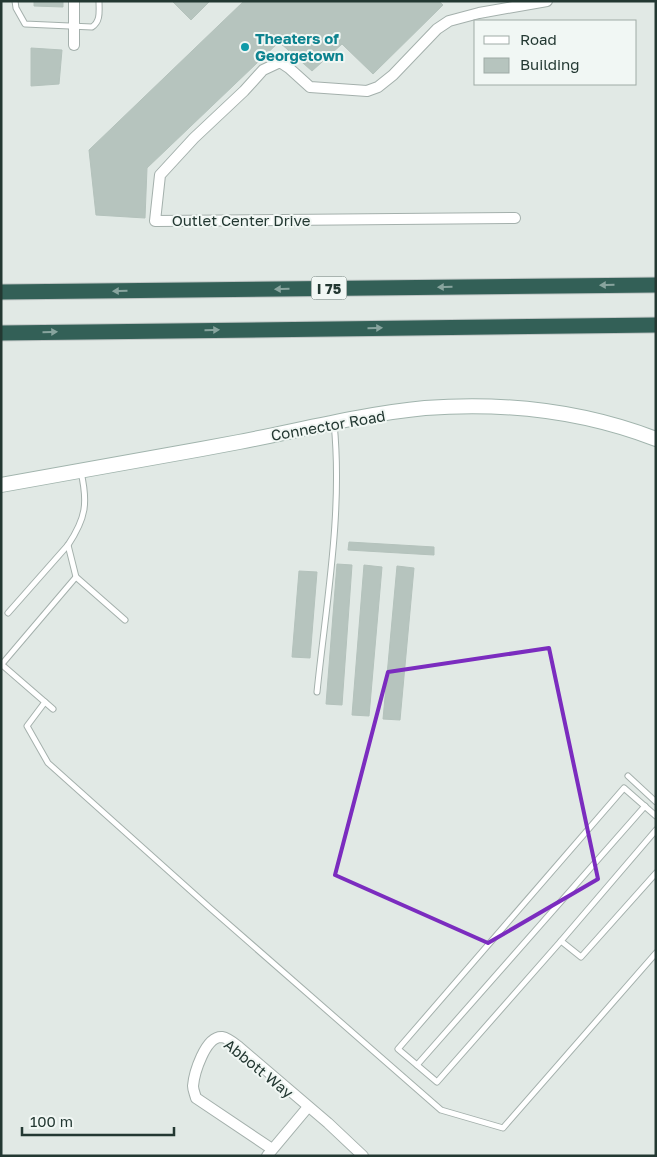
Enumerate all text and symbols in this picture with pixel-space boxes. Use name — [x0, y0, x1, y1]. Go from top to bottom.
legend — [474, 20, 637, 85]
place label: Theaters of Georgetown — [255, 29, 344, 64]
text: Road — [520, 30, 557, 48]
marker: Theaters of Georgetown — [239, 41, 251, 53]
text: Building — [520, 55, 580, 73]
street label: Outlet Center Drive — [172, 211, 311, 229]
road number: I 75 — [312, 276, 346, 300]
one-way arrow — [599, 281, 615, 289]
one-way arrow — [436, 283, 452, 291]
one-way arrow — [274, 285, 290, 293]
one-way arrow — [111, 287, 127, 295]
one-way arrow — [367, 324, 383, 332]
one-way arrow — [205, 326, 221, 334]
one-way arrow — [42, 328, 58, 336]
street label: Connector Road — [269, 406, 387, 444]
street label: Abbott Way — [221, 1035, 298, 1102]
scale bar — [22, 1104, 175, 1136]
text: 100 m — [30, 1112, 73, 1130]

